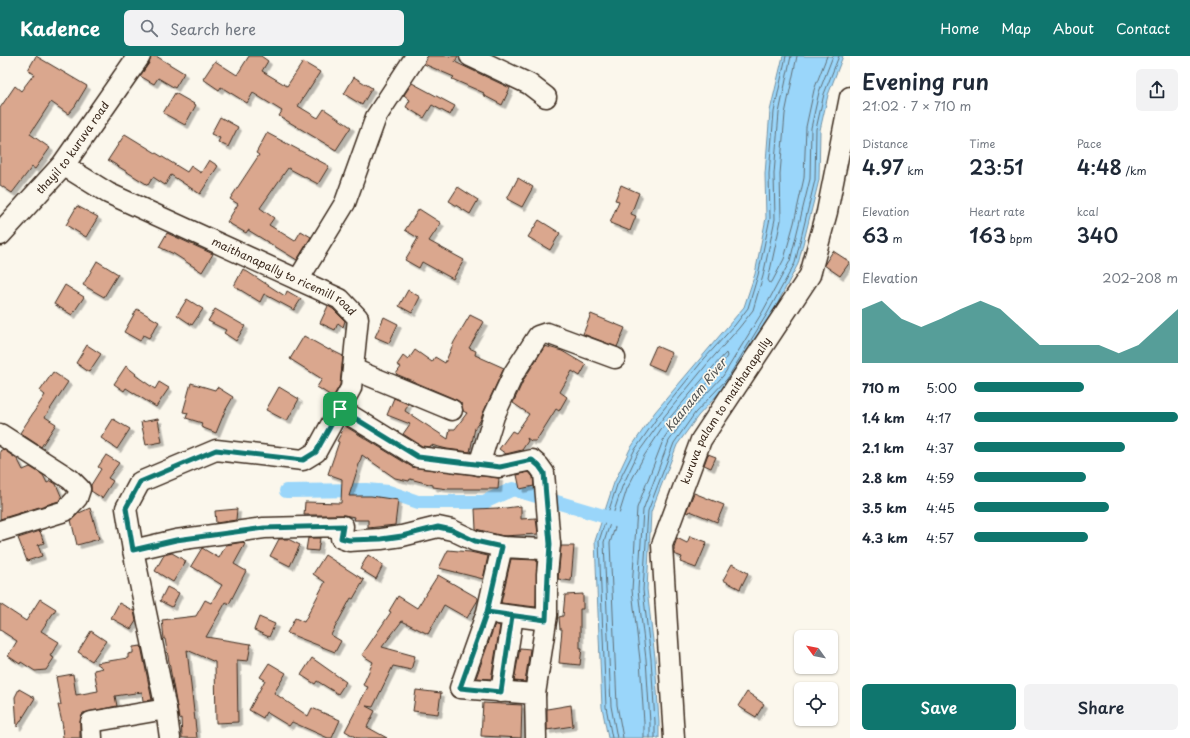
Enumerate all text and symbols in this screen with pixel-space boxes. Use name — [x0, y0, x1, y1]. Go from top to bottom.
search box — [124, 10, 404, 46]
text: Kadence — [20, 14, 100, 42]
icon: search — [138, 17, 160, 39]
text: Search here — [170, 17, 256, 40]
text: Home — [940, 18, 979, 39]
text: Map — [1001, 18, 1031, 39]
text: About — [1053, 18, 1094, 39]
text: Contact — [1116, 18, 1170, 39]
text: Evening run — [862, 64, 989, 97]
button: share — [1136, 69, 1178, 111]
text: 21:02 · 7 × 710 m — [862, 96, 971, 115]
street label: thayil to kuruva road — [32, 98, 113, 198]
text: Distance — [862, 135, 908, 152]
text: Time — [969, 135, 995, 152]
text: Pace — [1077, 135, 1101, 152]
text: 4.97 — [862, 152, 904, 182]
text: 23:51 — [969, 152, 1024, 182]
text: 4:48 — [1077, 152, 1122, 182]
text: km — [904, 162, 924, 179]
text: /km — [1122, 162, 1147, 179]
text: Elevation — [862, 203, 909, 220]
text: Heart rate — [969, 203, 1025, 220]
text: kcal — [1077, 203, 1099, 220]
text: 63 — [862, 220, 889, 250]
text: 163 — [969, 220, 1006, 250]
text: 340 — [1077, 220, 1118, 250]
text: m — [889, 230, 903, 247]
text: bpm — [1006, 230, 1033, 247]
street label: maithanapally to ricemill road — [209, 232, 360, 319]
text: Elevation — [862, 268, 918, 287]
text: 202–208 m — [1102, 268, 1178, 287]
street label: kuruva palam to maithanapally — [676, 333, 775, 486]
water label: Kaanaam River — [660, 353, 731, 435]
text: 710 m — [862, 378, 900, 397]
text: 5:00 — [926, 378, 957, 397]
pin — [323, 392, 357, 426]
icon: arrive — [329, 398, 351, 420]
text: 1.4 km — [862, 408, 905, 427]
text: 4:17 — [926, 408, 951, 427]
text: 2.1 km — [862, 438, 904, 457]
text: 4:37 — [926, 438, 954, 457]
text: 2.8 km — [862, 468, 907, 487]
text: 4:59 — [926, 468, 955, 487]
text: 3.5 km — [862, 498, 907, 517]
text: 4:45 — [926, 498, 955, 517]
text: 4.3 km — [862, 528, 908, 547]
text: 4:57 — [926, 528, 954, 547]
north arrow — [794, 630, 838, 674]
map controls — [794, 630, 838, 726]
button: locate — [794, 682, 838, 726]
button: Save — [862, 684, 1016, 730]
button: Share — [1024, 684, 1178, 730]

